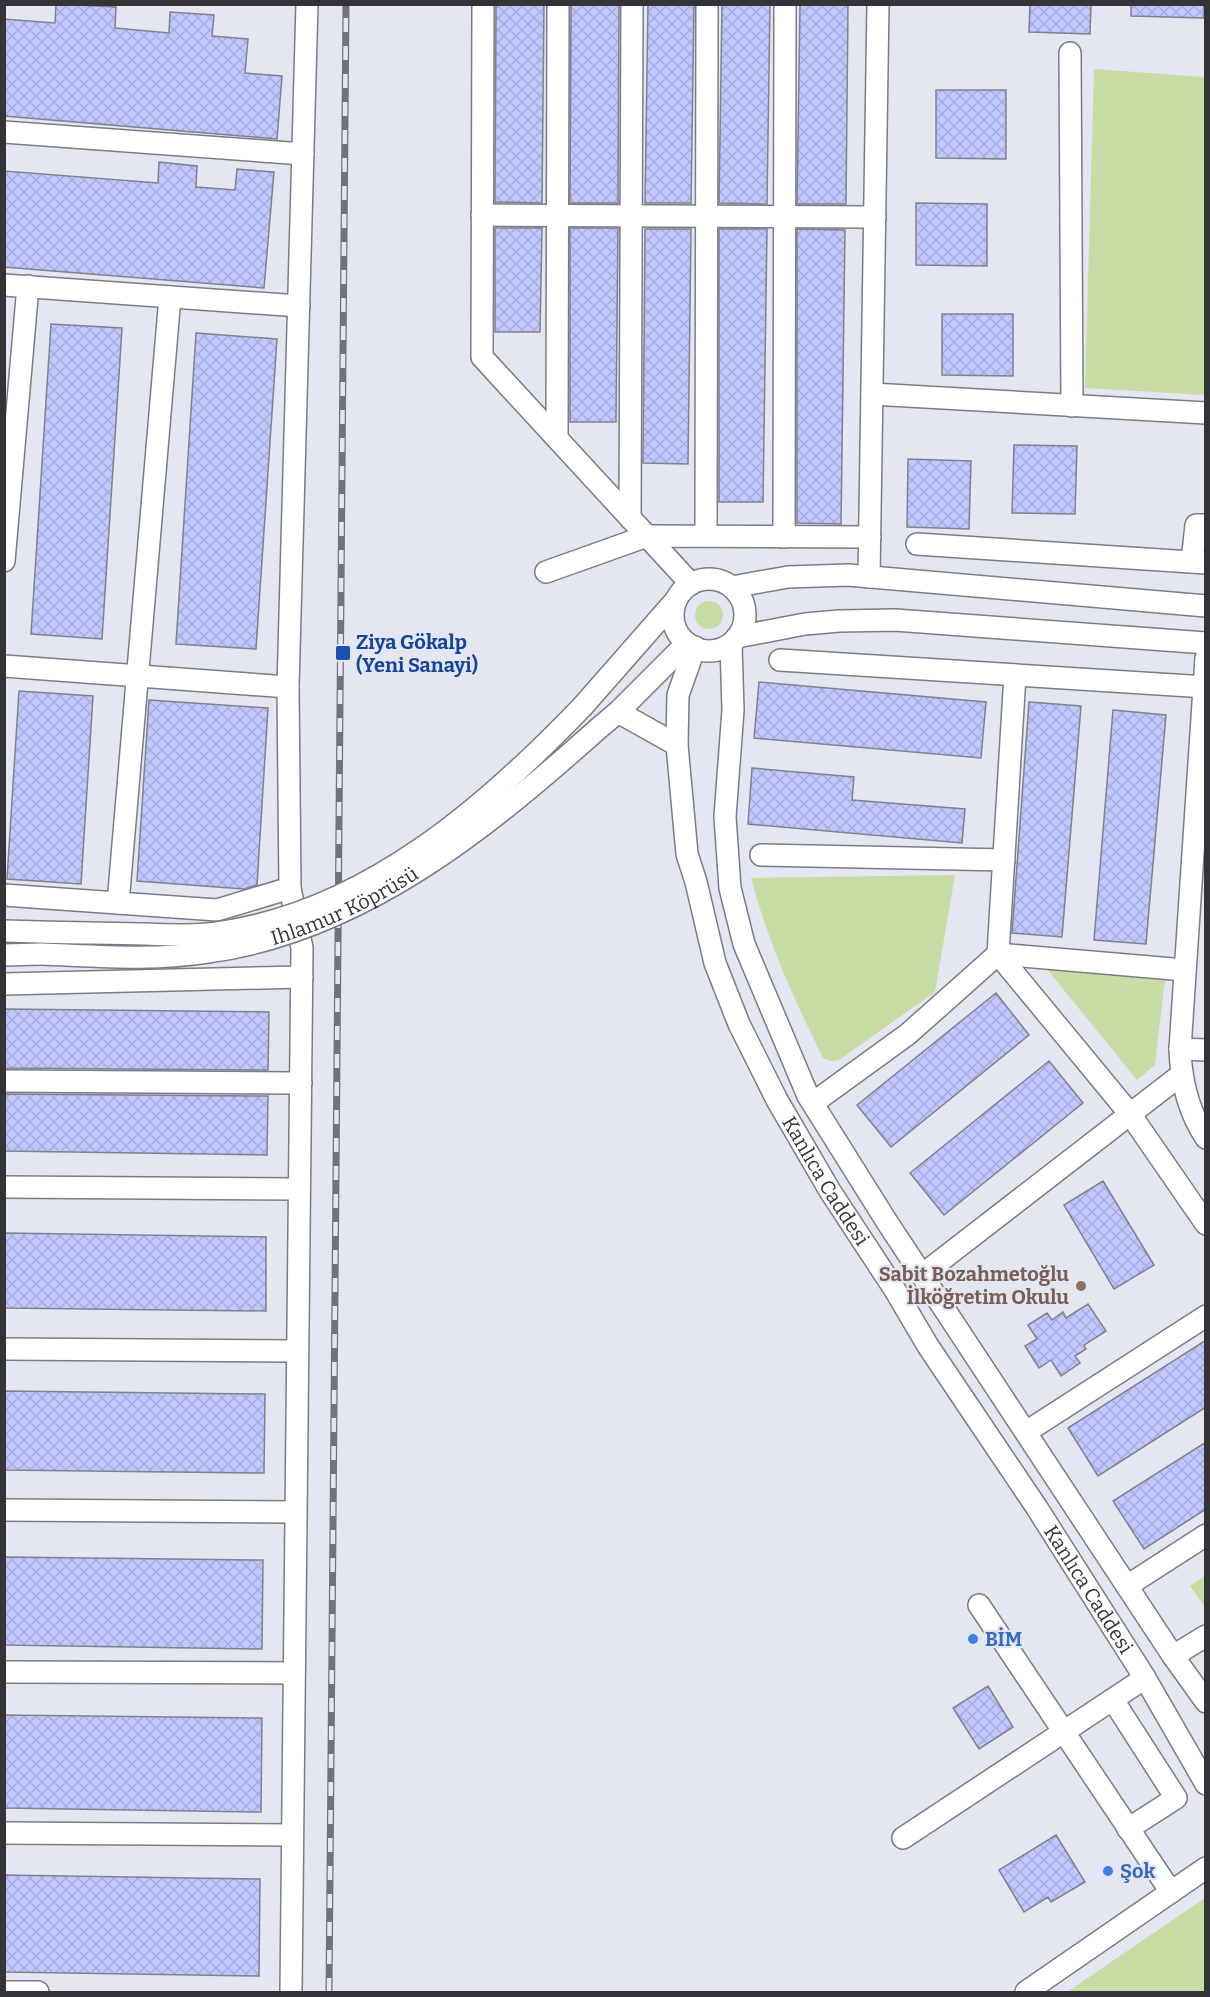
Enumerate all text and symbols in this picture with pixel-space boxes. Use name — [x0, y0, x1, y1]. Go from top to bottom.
place label: Ziya Gökalp (Yeni Sanayi) — [356, 630, 478, 677]
marker: Ziya Gökalp (Yeni Sanayi) — [334, 644, 352, 662]
street label: Ihlamur Köprüsü — [268, 861, 422, 950]
street label: Kanlıca Caddesi — [777, 1112, 875, 1250]
place label: Sabit Bozahmetoğlu İlköğretim Okulu — [879, 1262, 1069, 1309]
marker: Sabit Bozahmetoğlu İlköğretim Okulu — [1074, 1279, 1088, 1293]
street label: Kanlıca Caddesi — [1039, 1521, 1138, 1658]
place label: BİM — [985, 1627, 1022, 1651]
marker: BİM — [966, 1632, 980, 1646]
place label: Şok — [1120, 1859, 1155, 1883]
marker: Şok — [1101, 1864, 1115, 1878]

